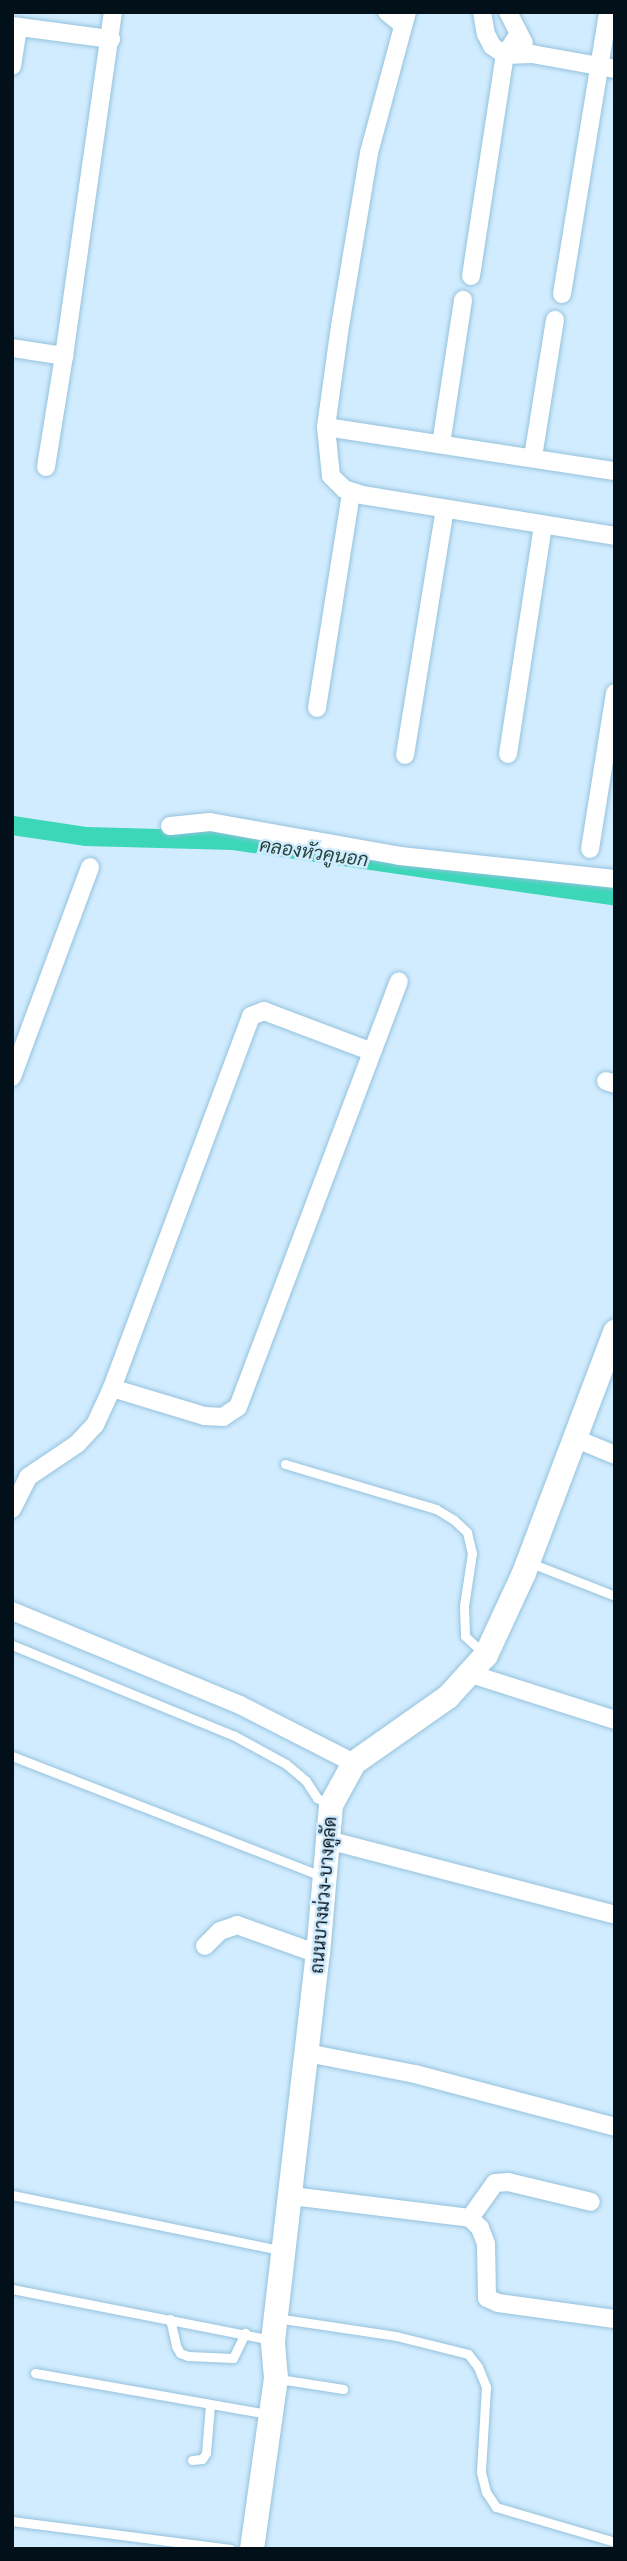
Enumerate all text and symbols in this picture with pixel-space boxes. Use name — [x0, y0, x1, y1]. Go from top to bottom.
water label: คลองหัวคูนอก — [258, 833, 370, 871]
street label: ถนนบางม่วง-บางคูลัด — [305, 1816, 341, 1974]

